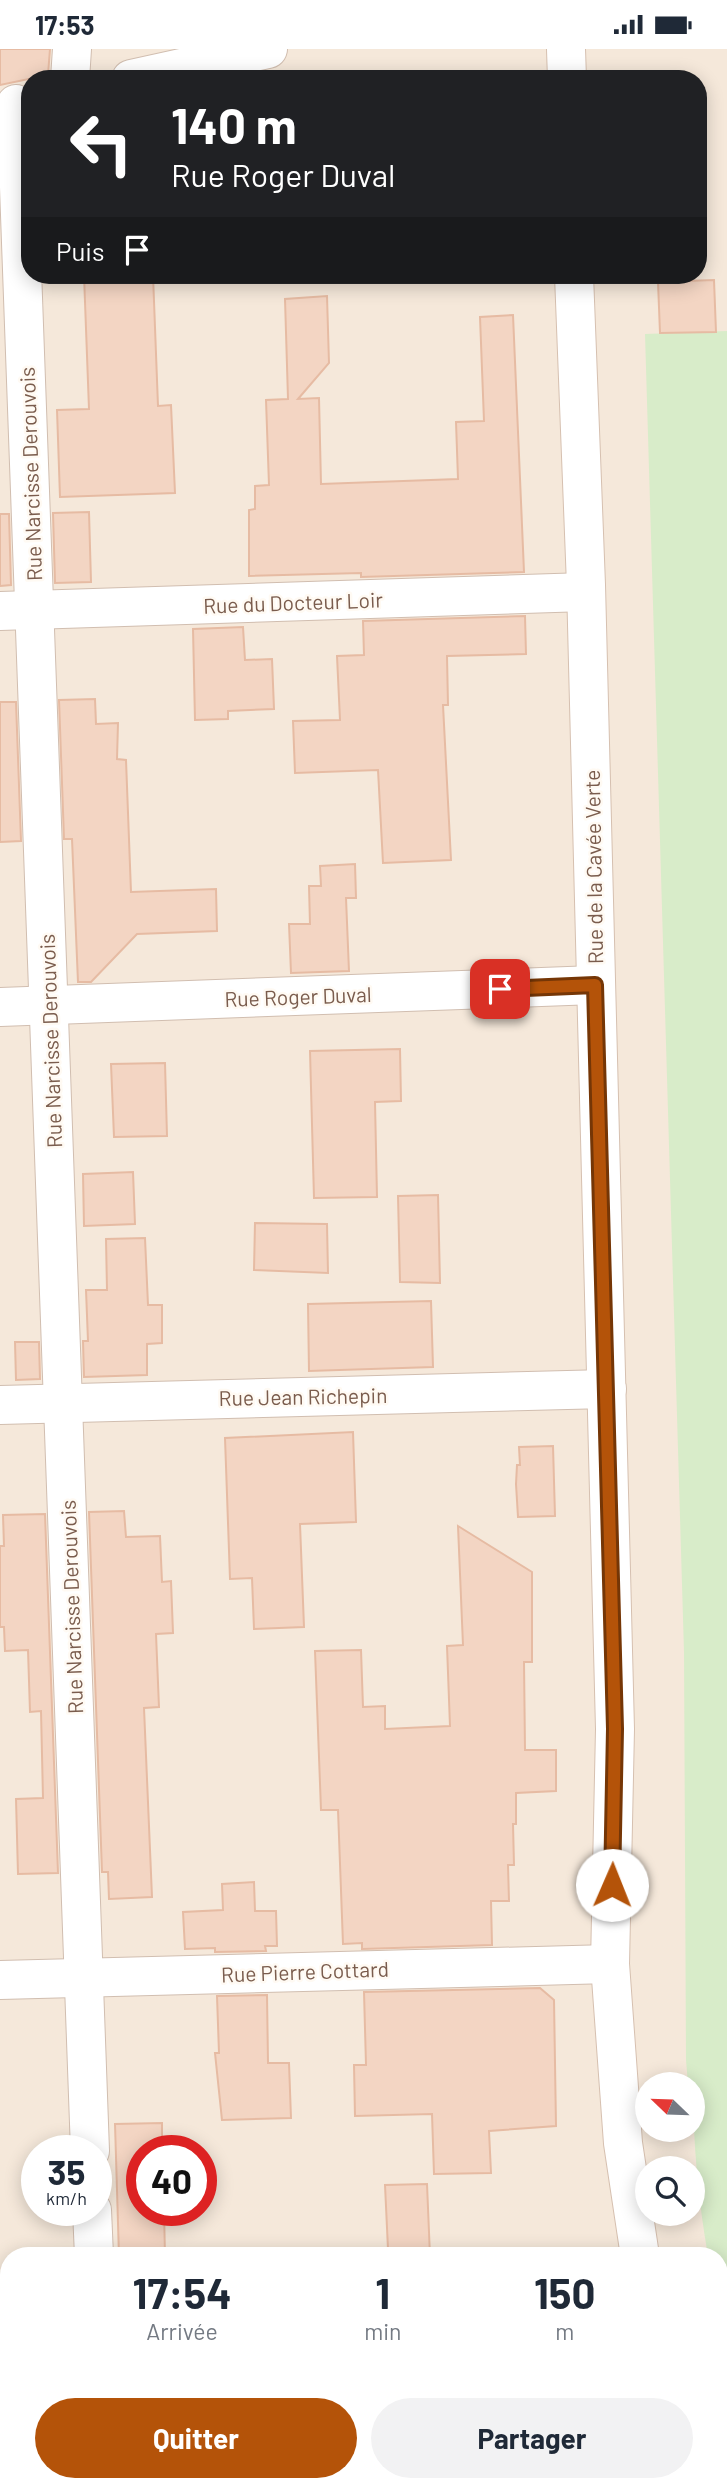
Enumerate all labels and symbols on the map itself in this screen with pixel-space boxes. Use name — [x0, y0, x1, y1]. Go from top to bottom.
street label: Rue Narcisse Derouvois — [14, 366, 46, 582]
street label: Rue du Docteur Loir — [203, 586, 384, 618]
street label: Rue de la Cavée Verte — [579, 770, 607, 964]
street label: Rue Narcisse Derouvois — [34, 933, 66, 1149]
pin — [470, 959, 530, 1019]
street label: Rue Roger Duval — [224, 981, 372, 1011]
street label: Rue Jean Richepin — [218, 1382, 388, 1410]
street label: Rue Narcisse Derouvois — [55, 1499, 87, 1715]
position arrow — [575, 1848, 649, 1922]
street label: Rue Pierre Cottard — [221, 1956, 389, 1986]
north arrow — [635, 2072, 705, 2142]
speed limit sign: 40 — [126, 2135, 217, 2226]

